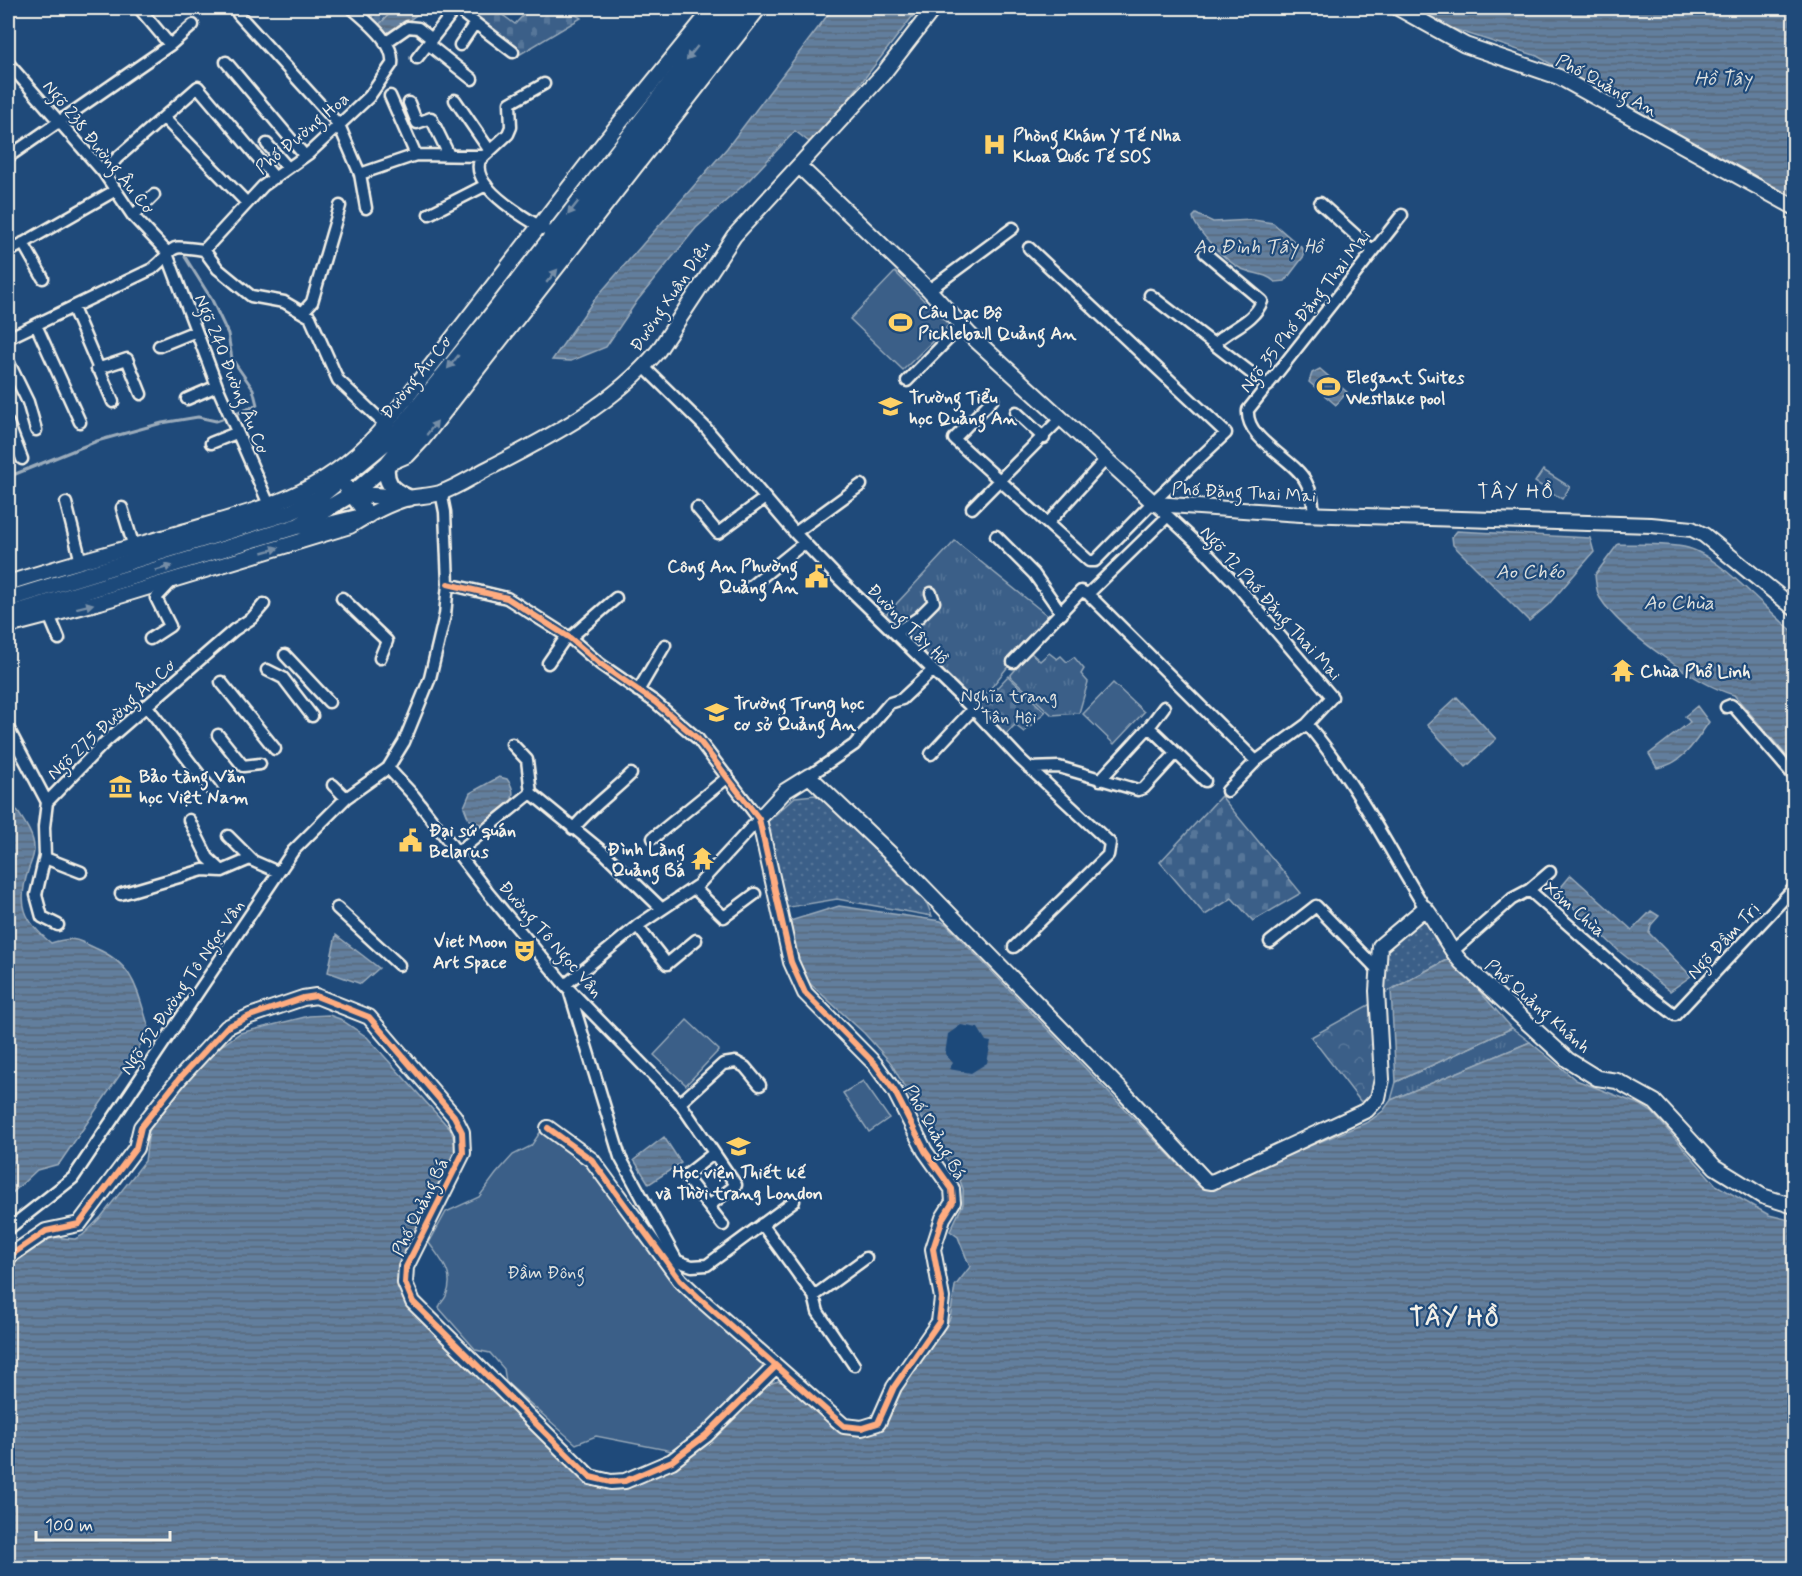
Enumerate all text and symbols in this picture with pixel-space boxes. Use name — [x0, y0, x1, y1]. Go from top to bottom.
one-way arrow — [685, 45, 698, 61]
street label: Phố Quảng An — [1551, 49, 1662, 125]
water label: Hồ Tây — [1694, 66, 1753, 93]
street label: Ngõ 238 Đường Âu Cơ — [35, 76, 160, 221]
street label: Phố Đường Hoa — [251, 87, 356, 182]
place label: Phòng Khám Y Tế Nha Khoa Quốc Tế SOS — [1013, 124, 1181, 169]
hospital icon: Phòng Khám Y Tế Nha Khoa Quốc Tế SOS — [982, 132, 1008, 158]
one-way arrow — [567, 200, 579, 215]
street label: Ngõ 35 Phố Đặng Thai Mai — [1234, 225, 1379, 399]
water label: Ao Đình Tây Hồ — [1193, 234, 1325, 261]
street label: Đường Xuân Diệu — [625, 236, 718, 358]
one-way arrow — [546, 268, 558, 283]
street label: Ngõ 240 Đường Âu Cơ — [186, 291, 274, 459]
place label: Câu Lạc Bộ Pickleball Quảng An — [918, 301, 1077, 348]
sports icon: Câu Lạc Bộ Pickleball Quảng An — [887, 309, 913, 335]
street label: Đường Âu Cơ — [376, 331, 459, 426]
one-way arrow — [447, 354, 460, 370]
place label: Elegant Suites Westlake pool — [1345, 366, 1464, 411]
sports icon: Elegant Suites Westlake pool — [1315, 374, 1341, 400]
place label: Trường Tiểu học Quảng An — [909, 386, 1018, 433]
school or university icon: Trường Tiểu học Quảng An — [878, 394, 904, 420]
one-way arrow — [425, 421, 437, 436]
street label: Phố Đặng Thai Mai — [1171, 477, 1317, 511]
district label: TÂY HỒ — [1477, 479, 1555, 506]
street label: Ngõ 12 Phố Đặng Thai Mai — [1193, 521, 1346, 688]
one-way arrow — [262, 545, 280, 554]
place label: Công An Phường Quảng An — [667, 555, 799, 602]
water label: Ao Chéo — [1496, 559, 1565, 586]
one-way arrow — [155, 563, 173, 572]
public building icon: Công An Phường Quảng An — [803, 563, 829, 589]
street label: Đường Tây Hồ — [860, 579, 953, 672]
water label: Ao Chùa — [1644, 590, 1714, 617]
one-way arrow — [76, 601, 94, 610]
street label: Ngõ 275 Đường Âu Cơ — [42, 654, 183, 787]
temple icon: Chùa Phổ Linh — [1609, 658, 1635, 684]
place label: Chùa Phổ Linh — [1640, 660, 1751, 684]
park label: Nghĩa trang Tân Hội — [961, 685, 1057, 730]
place label: Trường Trung học cơ sở Quảng An — [734, 692, 865, 739]
school or university icon: Trường Trung học cơ sở Quảng An — [703, 700, 729, 726]
place label: Bảo tàng Văn học Việt Nam — [139, 765, 249, 810]
museum icon: Bảo tàng Văn học Việt Nam — [108, 773, 134, 799]
place label: Đại sứ quán Belarus — [429, 819, 516, 864]
public building icon: Đại sứ quán Belarus — [398, 827, 424, 853]
place label: Đình Làng Quảng Bá — [607, 838, 685, 885]
temple icon: Đình Làng Quảng Bá — [690, 846, 716, 872]
street label: Đường Tô Ngọc Vân — [491, 876, 608, 1005]
street label: Xóm Chùa — [1538, 876, 1610, 943]
street label: Ngõ 52 Đường Tô Ngọc Vân — [115, 895, 252, 1081]
street label: Ngõ Đầm Trị — [1682, 898, 1767, 986]
place label: Viet Moon Art Space — [433, 930, 507, 975]
theatre icon: Viet Moon Art Space — [512, 938, 538, 964]
street label: Phố Quảng Khánh — [1478, 954, 1595, 1061]
street label: Phố Quảng Bá — [895, 1080, 971, 1186]
school or university icon: Học viện Thiết kế và Thời trang London — [726, 1133, 752, 1159]
street label: Phố Quảng Bá — [387, 1154, 457, 1261]
place label: Học viện Thiết kế và Thời trang London — [655, 1161, 823, 1206]
park label: Đầm Đông — [507, 1261, 585, 1287]
district label: TÂY HỒ — [1410, 1303, 1500, 1334]
scale bar — [36, 1504, 170, 1542]
text: 100 m — [45, 1514, 93, 1538]

